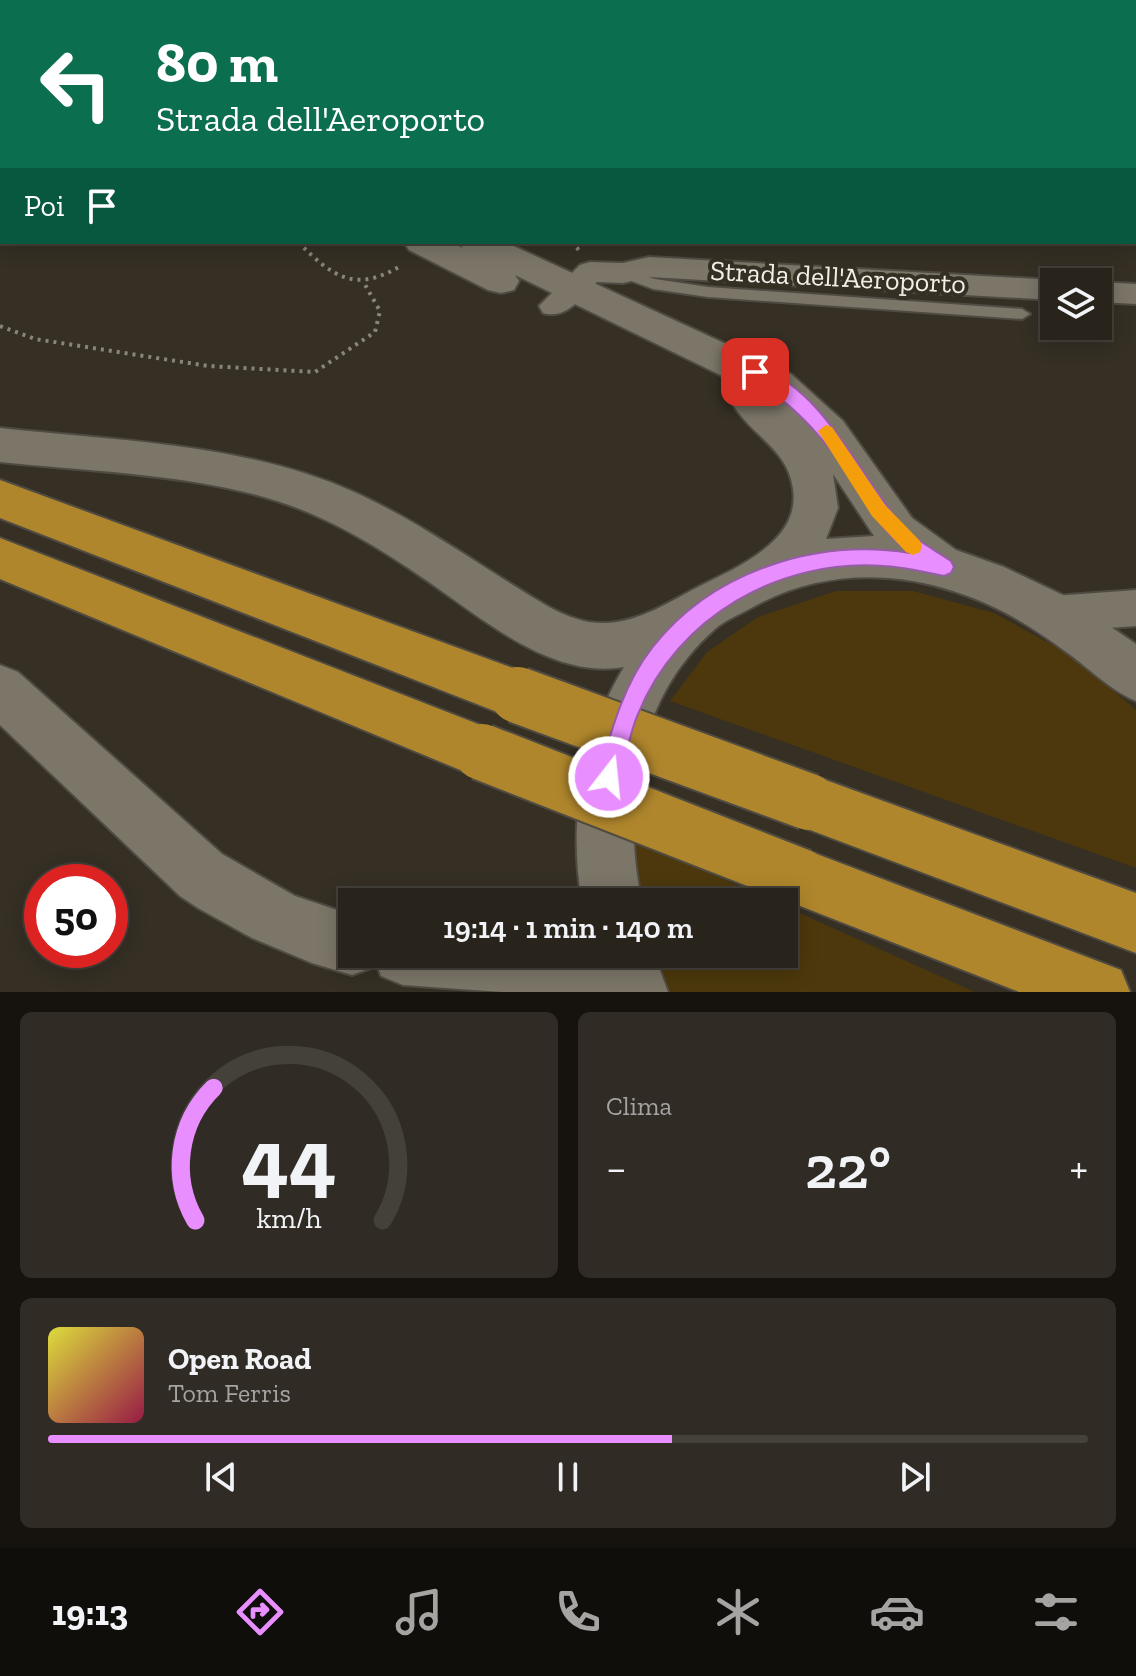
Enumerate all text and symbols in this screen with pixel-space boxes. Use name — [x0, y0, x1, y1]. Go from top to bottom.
text: 80 m — [156, 29, 278, 96]
icon: left — [24, 32, 128, 136]
text: Strada dell'Aeroporto — [156, 97, 485, 140]
icon: arrive — [80, 184, 124, 228]
text: Poi — [24, 188, 64, 224]
street label: Strada dell'Aeroporto — [709, 254, 967, 300]
map controls — [1040, 268, 1112, 340]
button: layers — [1040, 268, 1112, 340]
pin — [721, 338, 789, 406]
icon: arrive — [733, 350, 777, 394]
position arrow — [567, 735, 651, 819]
speed limit sign: 50 — [24, 864, 128, 968]
text: 19:14 · 1 min · 140 m — [443, 910, 693, 946]
text: Clima — [606, 1090, 672, 1122]
text: 44 — [242, 1108, 336, 1208]
text: 22° — [805, 1131, 891, 1203]
text: − — [606, 1141, 627, 1194]
text: + — [1069, 1141, 1088, 1194]
text: km/h — [256, 1201, 322, 1235]
text: Open Road — [168, 1341, 311, 1377]
text: Tom Ferris — [168, 1377, 291, 1409]
icon: previous — [199, 1455, 243, 1499]
icon: pause — [546, 1455, 590, 1499]
icon: next — [893, 1455, 937, 1499]
icon: directions — [232, 1584, 288, 1640]
icon: music — [391, 1584, 447, 1640]
icon: phone — [550, 1584, 606, 1640]
icon: climate — [710, 1584, 766, 1640]
icon: car — [869, 1584, 925, 1640]
icon: filters — [1028, 1584, 1084, 1640]
text: 19:13 — [52, 1591, 128, 1634]

